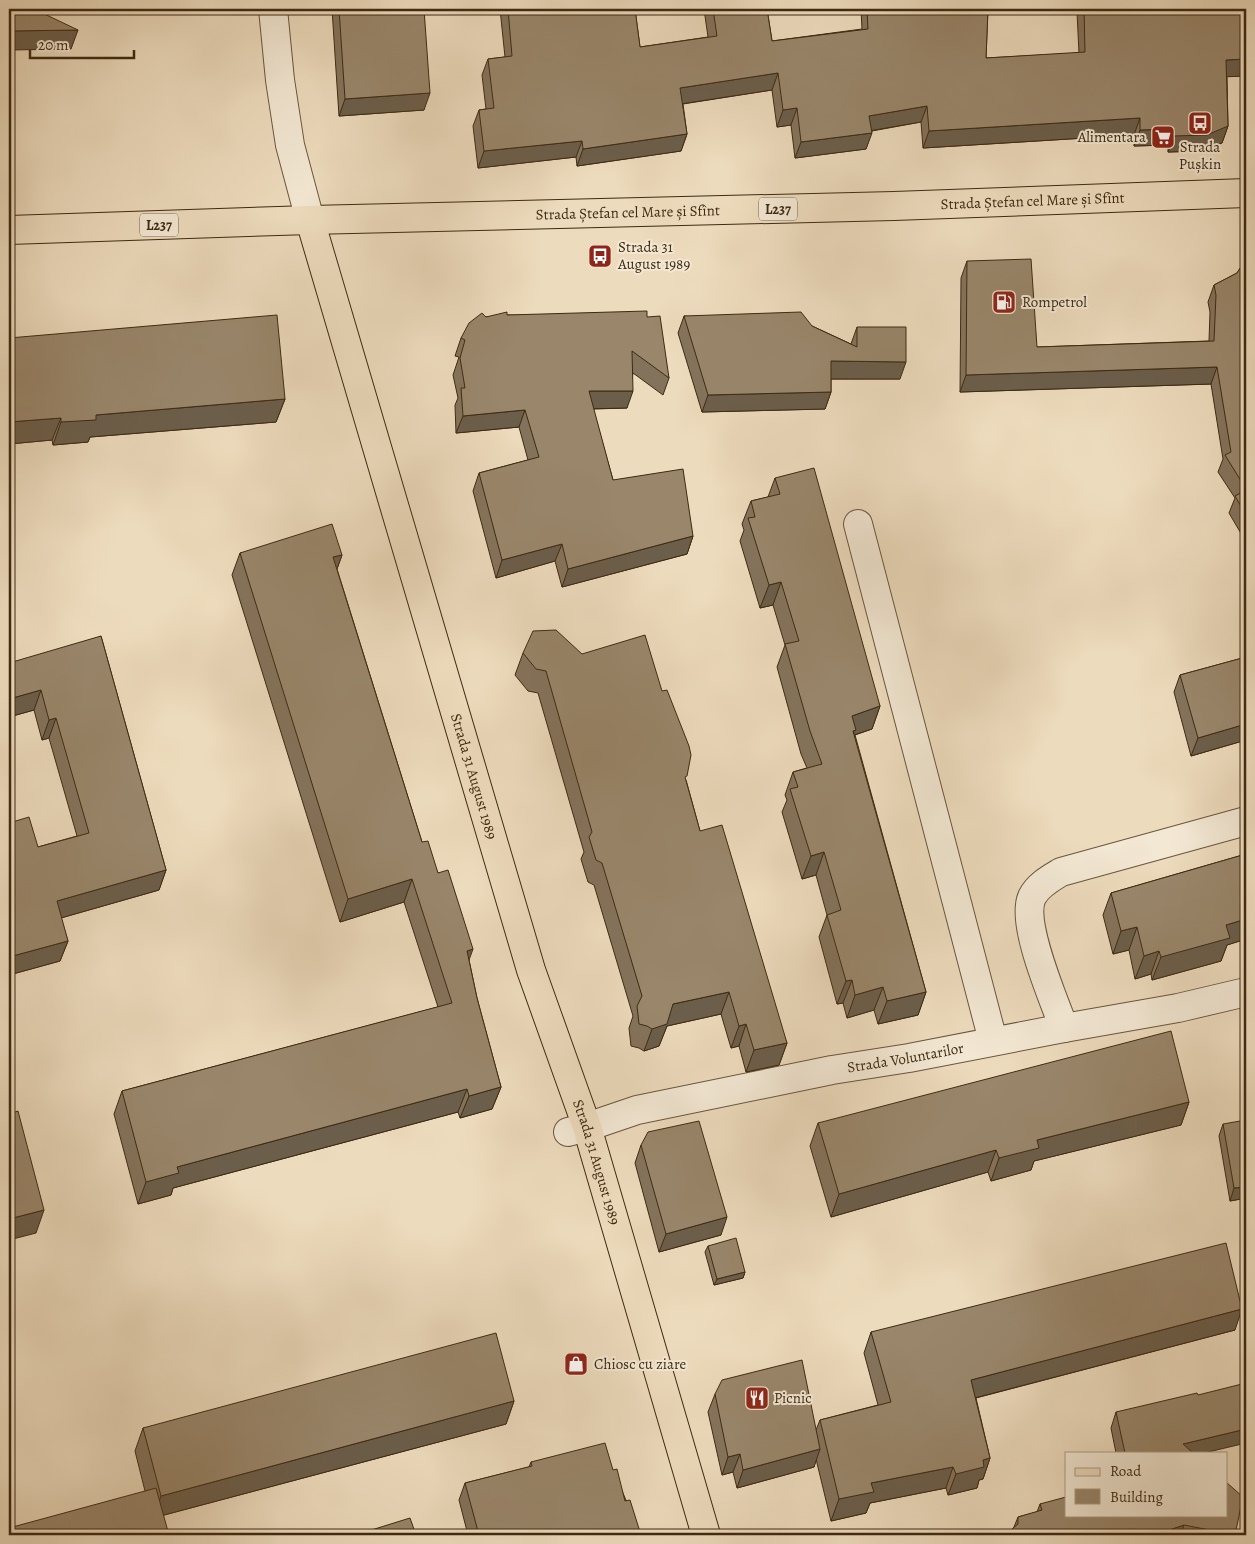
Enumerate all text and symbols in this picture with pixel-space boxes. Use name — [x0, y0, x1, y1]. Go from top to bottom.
scale bar — [30, 28, 134, 60]
text: 20 m — [38, 35, 69, 55]
bus stop icon: Strada Pușkin — [1187, 110, 1213, 136]
supermarket icon: Alimentara — [1150, 124, 1176, 150]
place label: Alimentara — [1077, 127, 1146, 147]
place label: Strada Pușkin — [1179, 137, 1221, 174]
street label: Strada Ștefan cel Mare și Sfînt — [940, 187, 1125, 214]
road number: L237 — [759, 198, 797, 220]
street label: Strada Ștefan cel Mare și Sfînt — [535, 200, 720, 225]
road number: L237 — [140, 214, 178, 236]
place label: Strada 31 August 1989 — [617, 237, 690, 274]
bus stop icon: Strada 31 August 1989 — [587, 243, 613, 269]
fuel station icon: Rompetrol — [991, 289, 1017, 315]
place label: Rompetrol — [1022, 292, 1087, 312]
street label: Strada 31 August 1989 — [446, 711, 502, 842]
street label: Strada Voluntarilor — [846, 1038, 966, 1077]
street label: Strada 31 August 1989 — [568, 1097, 625, 1227]
shop icon: Chiosc cu ziare — [563, 1351, 589, 1377]
place label: Chiosc cu ziare — [594, 1354, 687, 1374]
restaurant icon: Picnic — [744, 1385, 770, 1411]
place label: Picnic — [774, 1388, 812, 1408]
legend — [1065, 1452, 1228, 1516]
text: Road — [1110, 1461, 1142, 1481]
text: Building — [1110, 1487, 1163, 1507]

